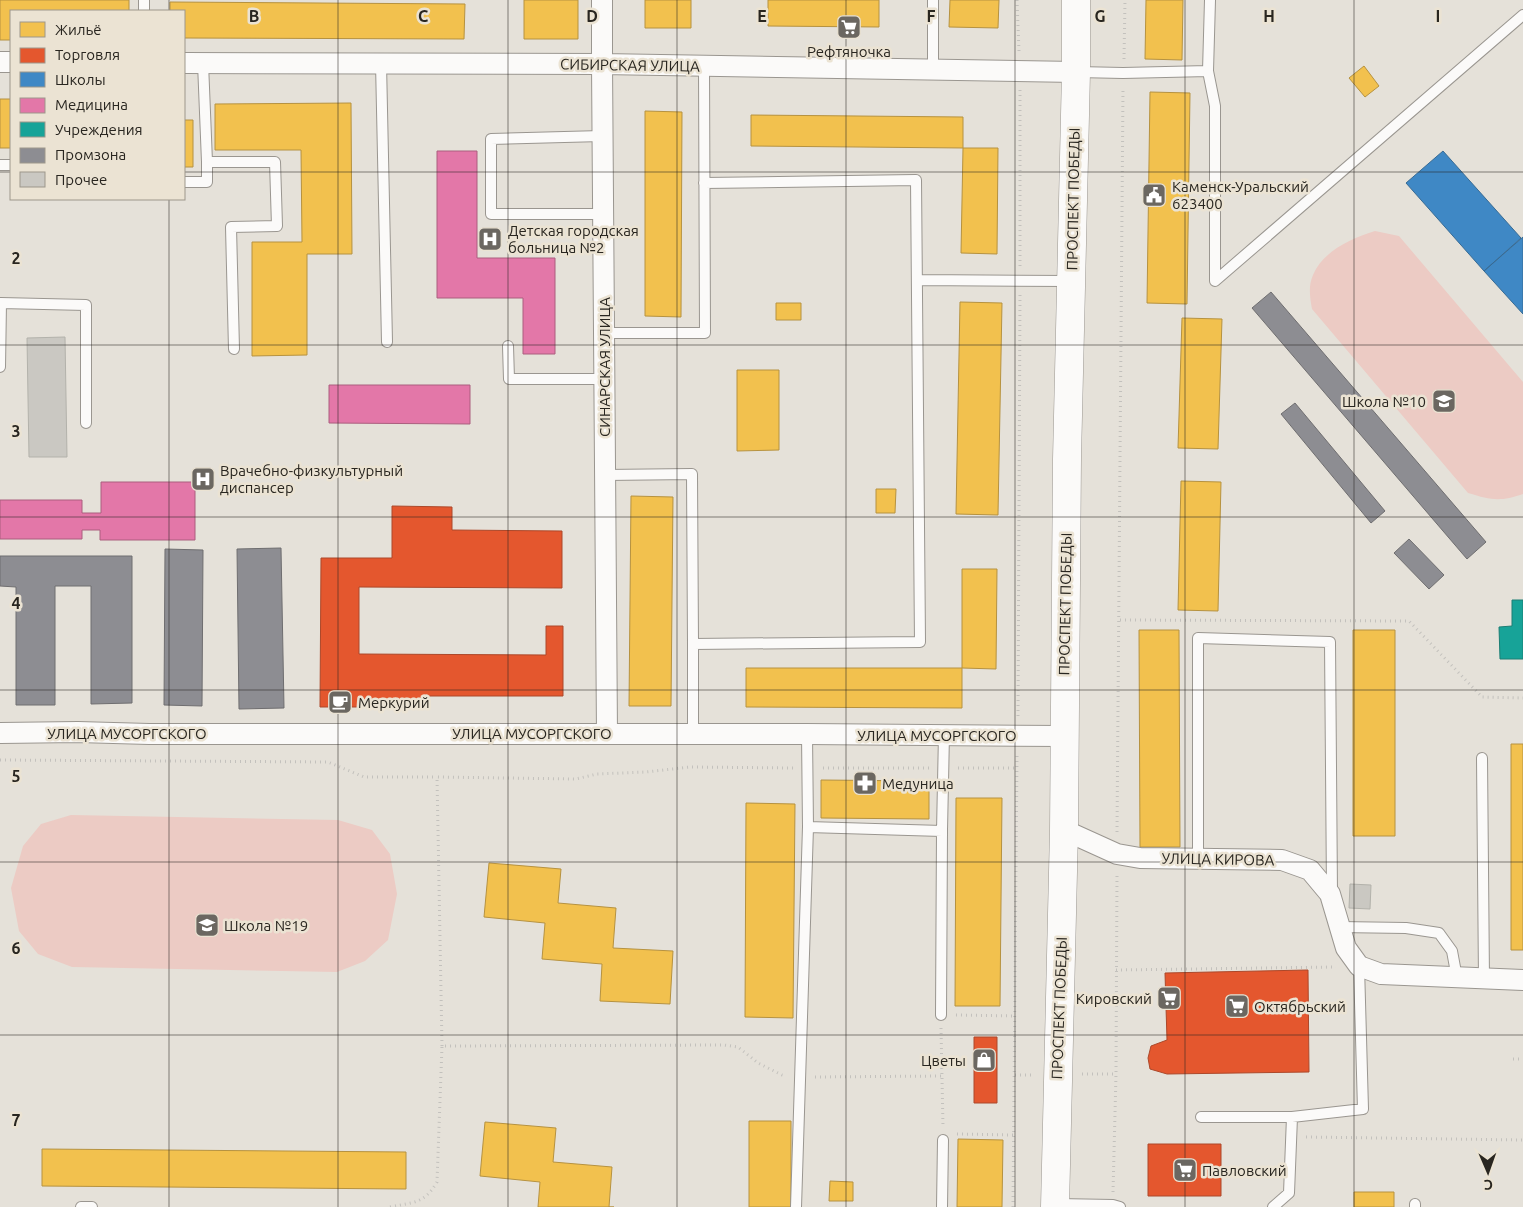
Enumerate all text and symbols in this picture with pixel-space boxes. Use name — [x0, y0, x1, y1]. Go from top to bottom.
text: B — [249, 7, 259, 25]
text: C — [418, 7, 428, 25]
text: D — [586, 7, 598, 25]
text: E — [757, 7, 767, 25]
text: F — [927, 7, 936, 25]
text: G — [1094, 7, 1106, 25]
text: H — [1263, 7, 1275, 25]
text: I — [1436, 7, 1440, 25]
legend — [10, 10, 185, 200]
supermarket icon: Рефтяночка — [836, 14, 862, 40]
text: Жильё — [55, 21, 102, 38]
place label: Рефтяночка — [807, 43, 891, 60]
text: Торговля — [55, 46, 120, 63]
street label: СИБИРСКАЯ УЛИЦА — [560, 55, 700, 75]
text: Школы — [55, 71, 106, 88]
text: Медицина — [55, 96, 128, 113]
text: Учреждения — [55, 121, 143, 138]
street label: ПРОСПЕКТ ПОБЕДЫ — [1063, 128, 1083, 270]
text: Промзона — [55, 146, 126, 163]
text: Прочее — [55, 171, 107, 188]
place label: Каменск-Уральский 623400 — [1172, 178, 1309, 212]
public building icon: Каменск-Уральский 623400 — [1141, 182, 1167, 208]
place label: Детская городская больница №2 — [508, 222, 639, 256]
hospital icon: Детская городская больница №2 — [477, 226, 503, 252]
text: 2 — [11, 249, 21, 267]
street label: СИНАРСКАЯ УЛИЦА — [596, 297, 613, 437]
school or university icon: Школа №10 — [1431, 388, 1457, 414]
place label: Школа №10 — [1342, 393, 1426, 410]
text: 3 — [11, 422, 21, 440]
place label: Врачебно-физкультурный диспансер — [220, 462, 403, 496]
hospital icon: Врачебно-физкультурный диспансер — [190, 466, 216, 492]
street label: ПРОСПЕКТ ПОБЕДЫ — [1055, 533, 1075, 675]
text: 4 — [11, 594, 21, 612]
cafe icon: Меркурий — [327, 689, 353, 715]
place label: Меркурий — [358, 694, 430, 711]
street label: УЛИЦА МУСОРГСКОГО — [47, 725, 207, 742]
street label: УЛИЦА МУСОРГСКОГО — [452, 725, 612, 742]
street label: УЛИЦА МУСОРГСКОГО — [857, 727, 1017, 744]
text: 5 — [11, 767, 21, 785]
pharmacy icon: Медуница — [852, 770, 878, 796]
place label: Медуница — [882, 775, 954, 792]
street label: УЛИЦА КИРОВА — [1162, 850, 1275, 868]
school or university icon: Школа №19 — [194, 912, 220, 938]
place label: Школа №19 — [224, 917, 308, 934]
street label: ПРОСПЕКТ ПОБЕДЫ — [1048, 936, 1070, 1080]
text: 6 — [11, 939, 21, 957]
supermarket icon: Кировский — [1156, 985, 1182, 1011]
place label: Кировский — [1076, 990, 1152, 1007]
supermarket icon: Октябрьский — [1224, 993, 1250, 1019]
place label: Октябрьский — [1254, 998, 1346, 1015]
shop icon: Цветы — [971, 1047, 997, 1073]
place label: Цветы — [921, 1052, 966, 1069]
text: 7 — [11, 1111, 21, 1129]
north arrow — [1463, 1147, 1513, 1197]
supermarket icon: Павловский — [1172, 1157, 1198, 1183]
place label: Павловский — [1202, 1162, 1287, 1179]
text: С — [1484, 1177, 1493, 1193]

